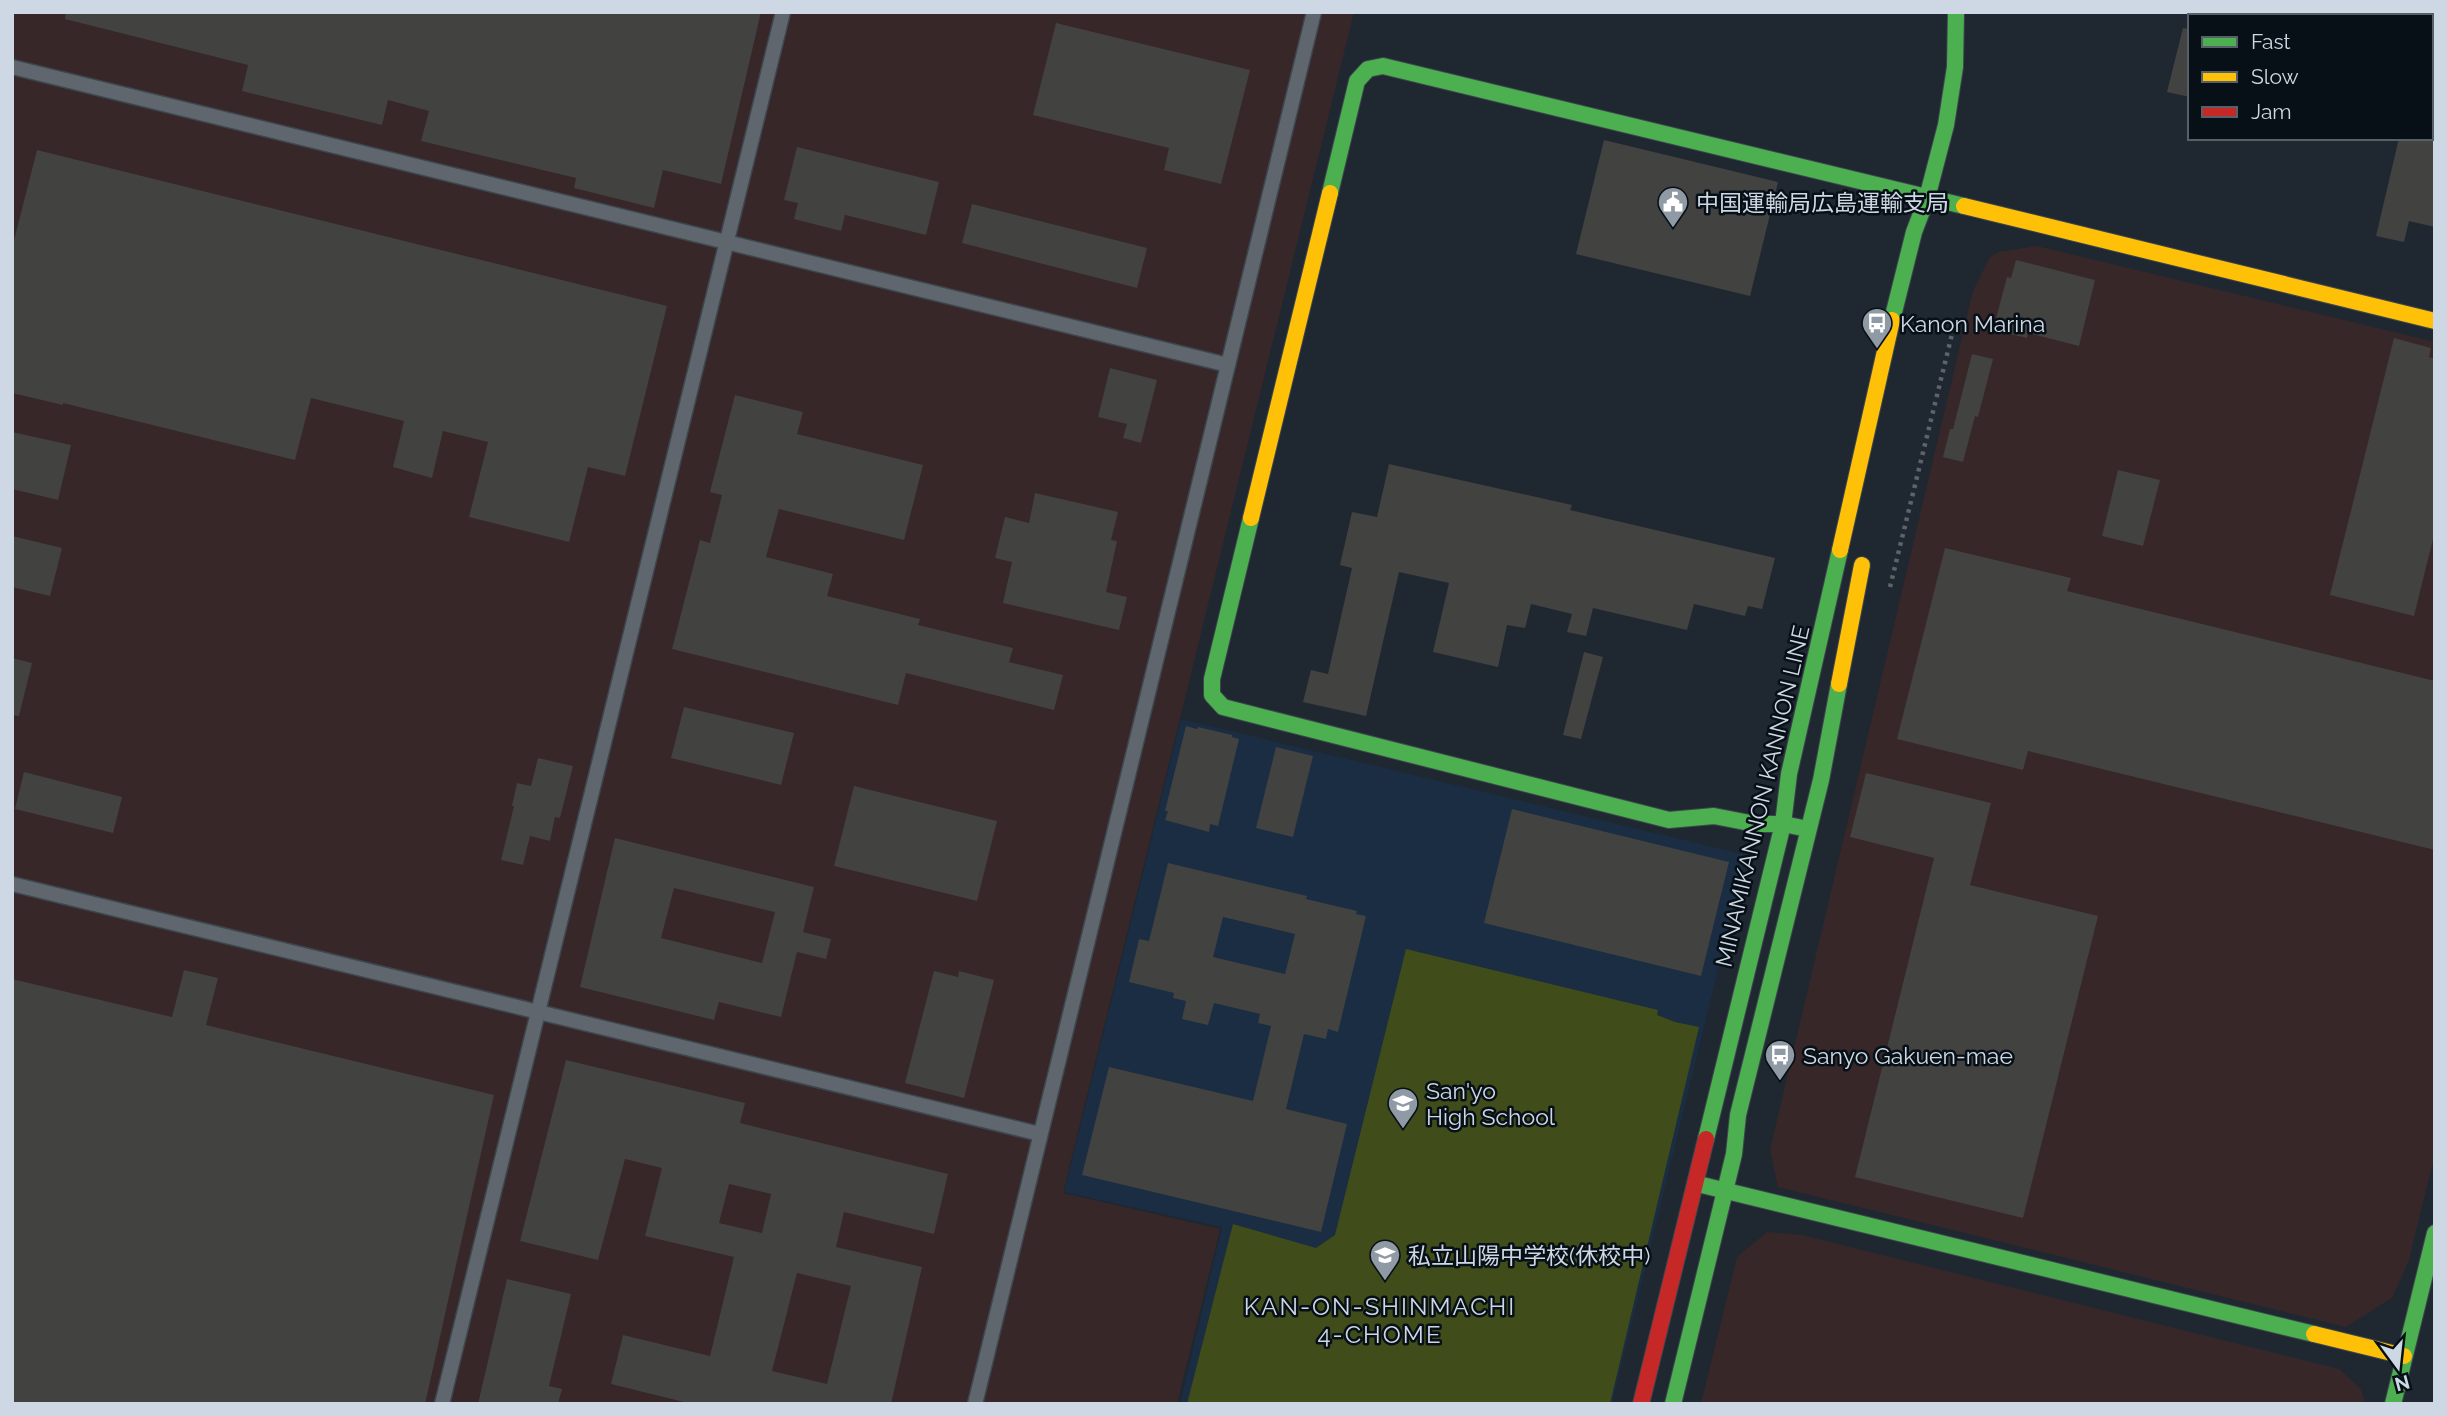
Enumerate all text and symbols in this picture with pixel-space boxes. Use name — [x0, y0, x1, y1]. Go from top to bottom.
legend — [2188, 14, 2433, 140]
text: Fast — [2251, 29, 2291, 54]
text: Slow — [2251, 64, 2299, 89]
text: Jam — [2251, 99, 2292, 124]
public building icon: 中国運輸局広島運輸支局 — [1656, 185, 1690, 229]
place label: 中国運輸局広島運輸支局 — [1696, 189, 1949, 216]
bus stop icon: Kanon Marina — [1860, 306, 1894, 350]
place label: Kanon Marina — [1900, 310, 2045, 337]
street label: MINAMIKANNON KANNON LINE — [1710, 623, 1814, 969]
bus stop icon: Sanyo Gakuen-mae — [1763, 1038, 1797, 1082]
place label: Sanyo Gakuen-mae — [1803, 1042, 2013, 1069]
place label: San'yo High School — [1426, 1077, 1556, 1130]
school or university icon: San'yo High School — [1386, 1086, 1420, 1130]
school or university icon: 私立山陽中学校(休校中) — [1368, 1238, 1402, 1282]
place label: 私立山陽中学校(休校中) — [1408, 1242, 1650, 1269]
district label: KAN-ON-SHINMACHI 4-CHOME — [1244, 1292, 1516, 1349]
north arrow — [2363, 1332, 2433, 1402]
text: N — [2393, 1371, 2412, 1396]

